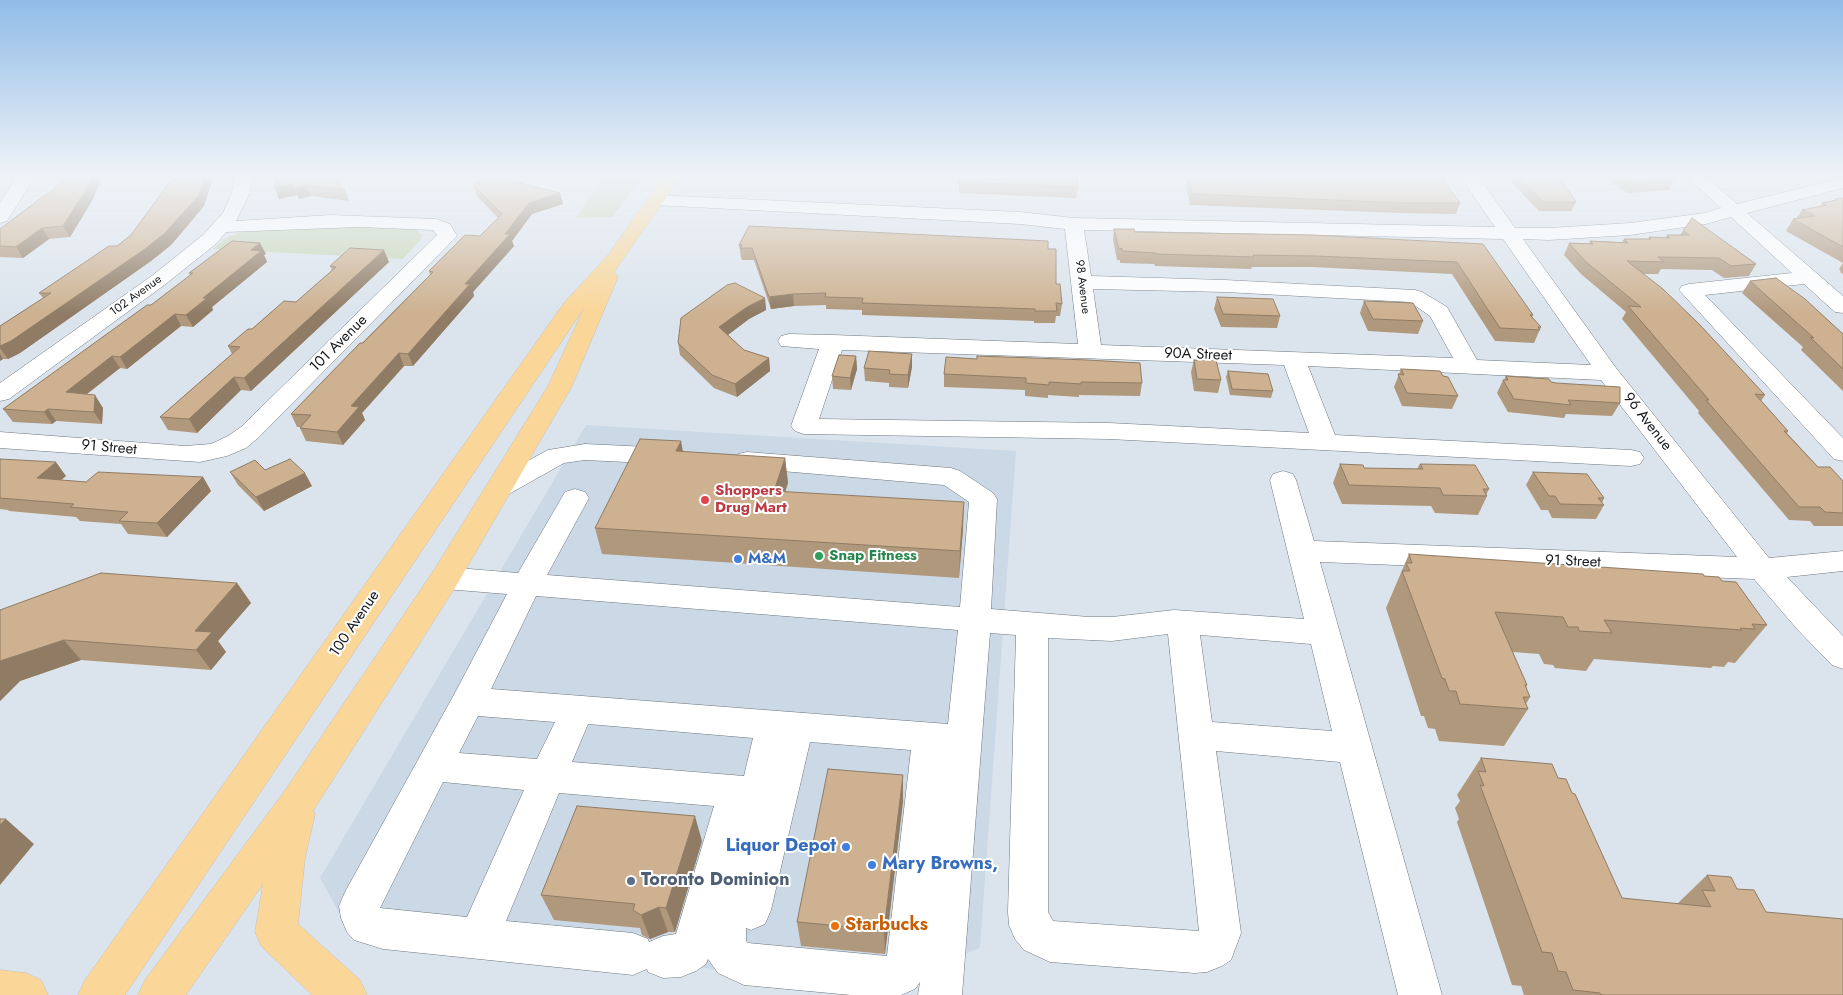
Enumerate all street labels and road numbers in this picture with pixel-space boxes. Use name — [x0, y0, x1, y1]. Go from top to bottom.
street label: 98 Avenue — [1072, 259, 1092, 315]
street label: 102 Avenue — [107, 272, 165, 320]
street label: 101 Avenue — [307, 312, 371, 376]
street label: 90A Street — [1164, 345, 1232, 365]
street label: 96 Avenue — [1619, 389, 1675, 455]
street label: 91 Street — [80, 437, 138, 459]
street label: 91 Street — [1545, 552, 1601, 572]
street label: 100 Avenue — [326, 587, 384, 661]

